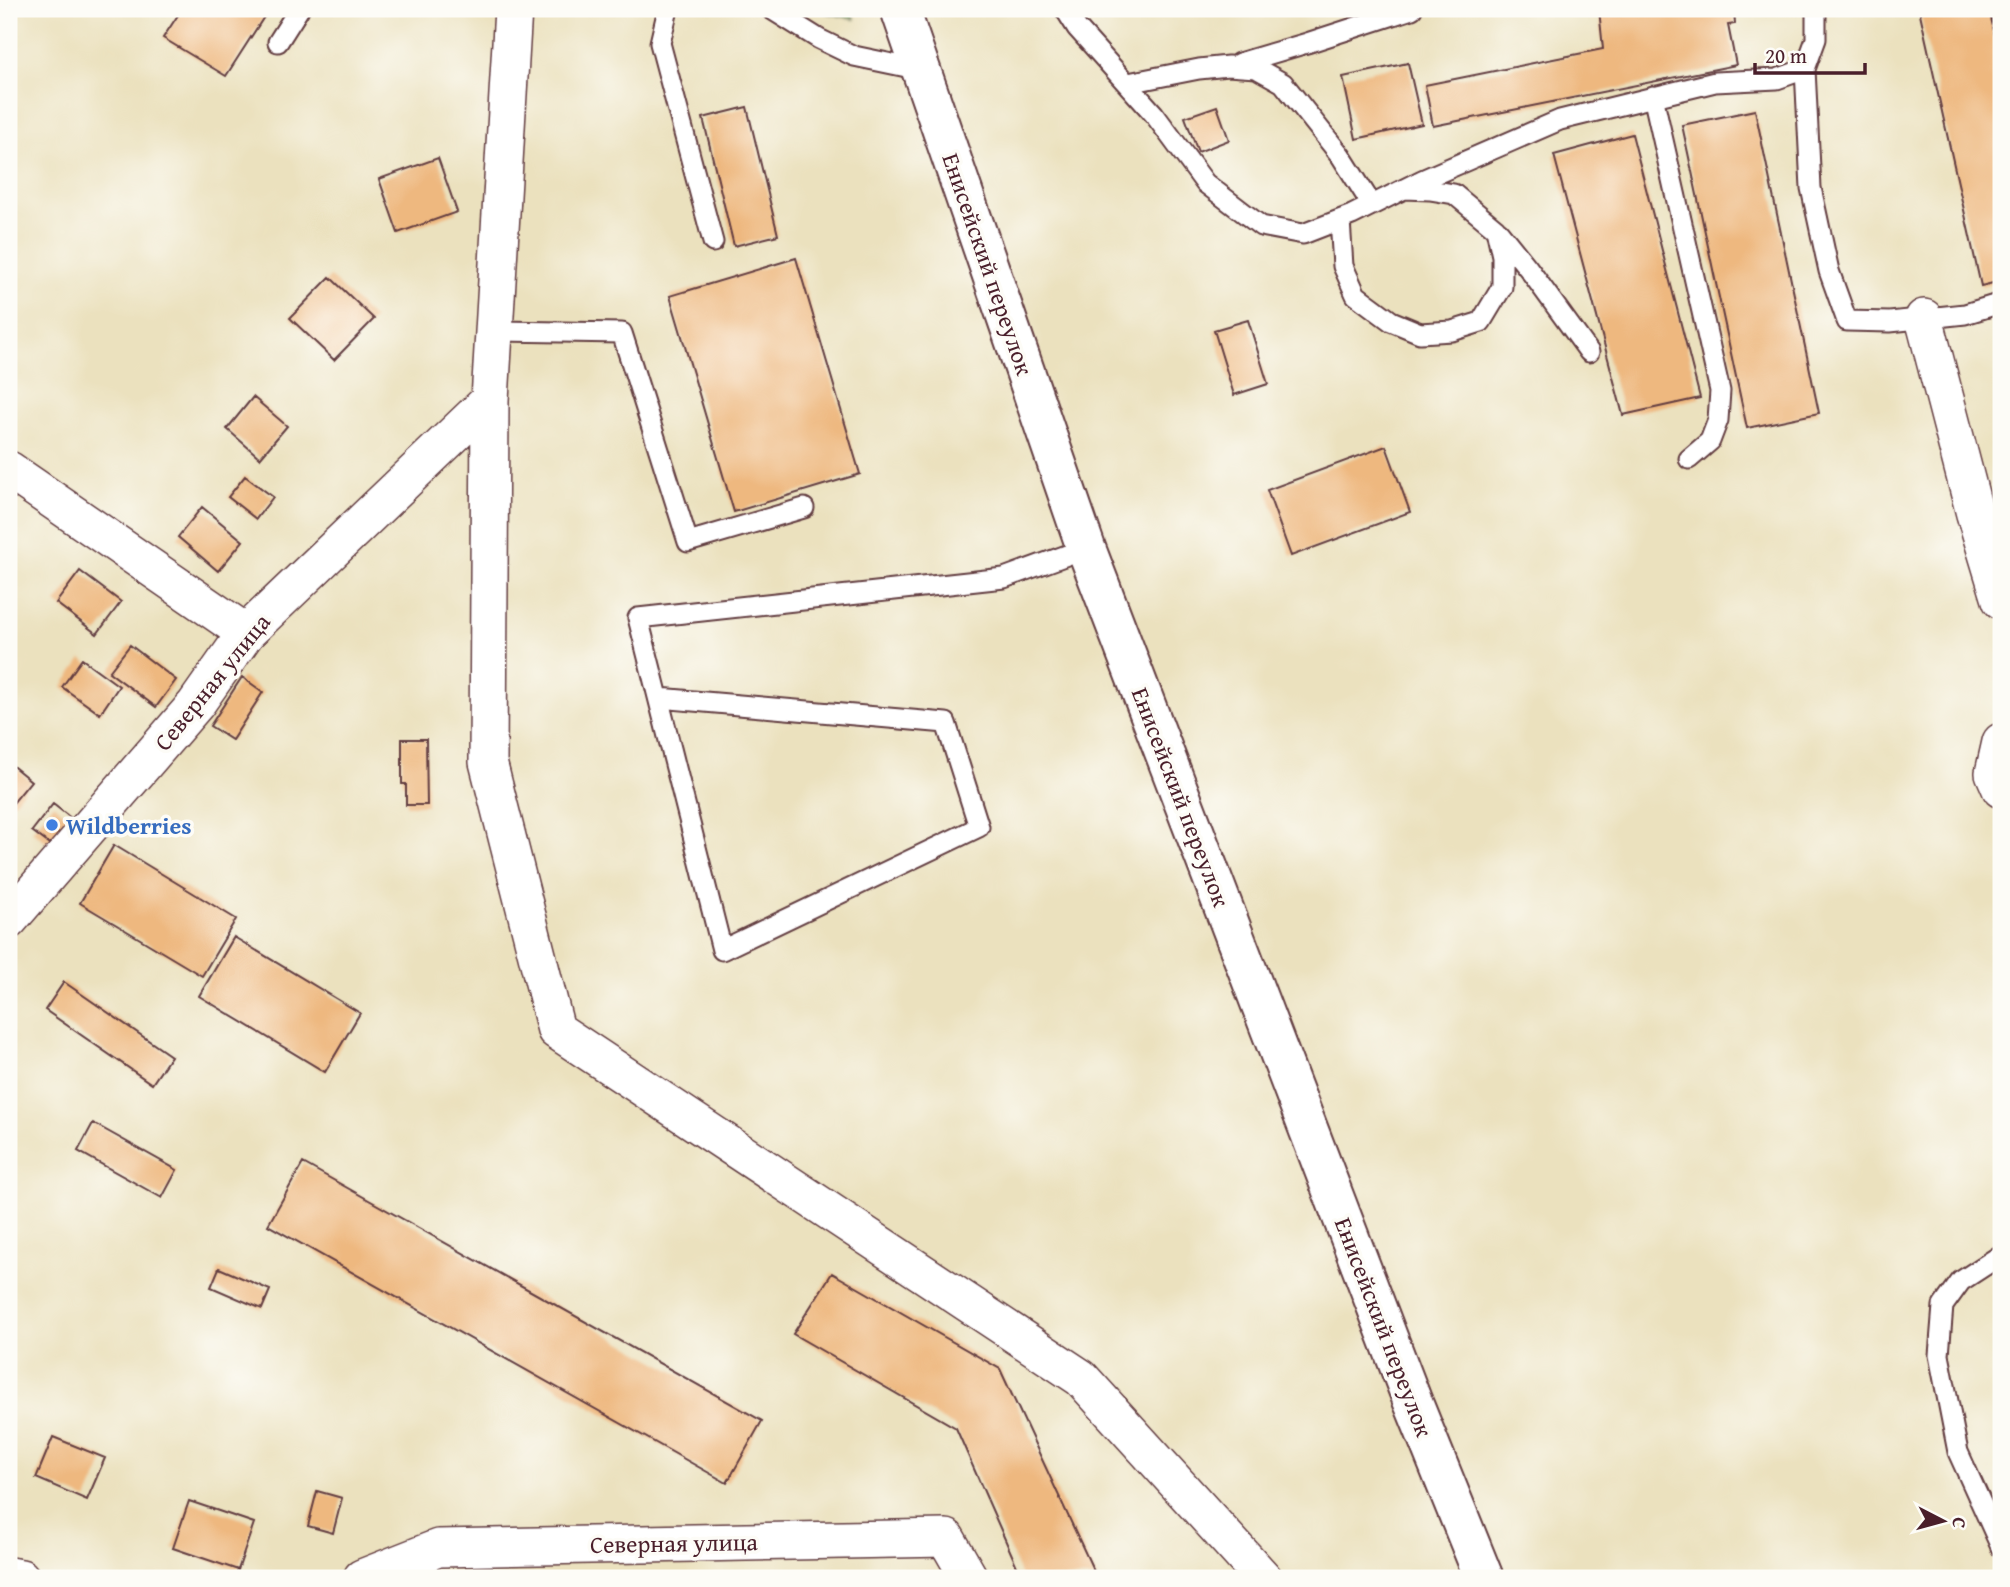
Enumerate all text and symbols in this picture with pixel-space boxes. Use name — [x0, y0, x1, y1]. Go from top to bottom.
scale bar — [1755, 32, 1865, 76]
text: 20 m — [1765, 40, 1807, 71]
street label: Енисейский переулок — [934, 148, 1043, 380]
street label: Северная улица — [146, 605, 279, 758]
street label: Енисейский переулок — [1123, 682, 1239, 912]
place label: Wildberries — [66, 808, 192, 843]
marker: Wildberries — [44, 817, 60, 833]
street label: Енисейский переулок — [1326, 1212, 1442, 1442]
north arrow — [1909, 1486, 1979, 1556]
text: С — [1945, 1516, 1974, 1530]
street label: Северная улица — [590, 1524, 759, 1562]

